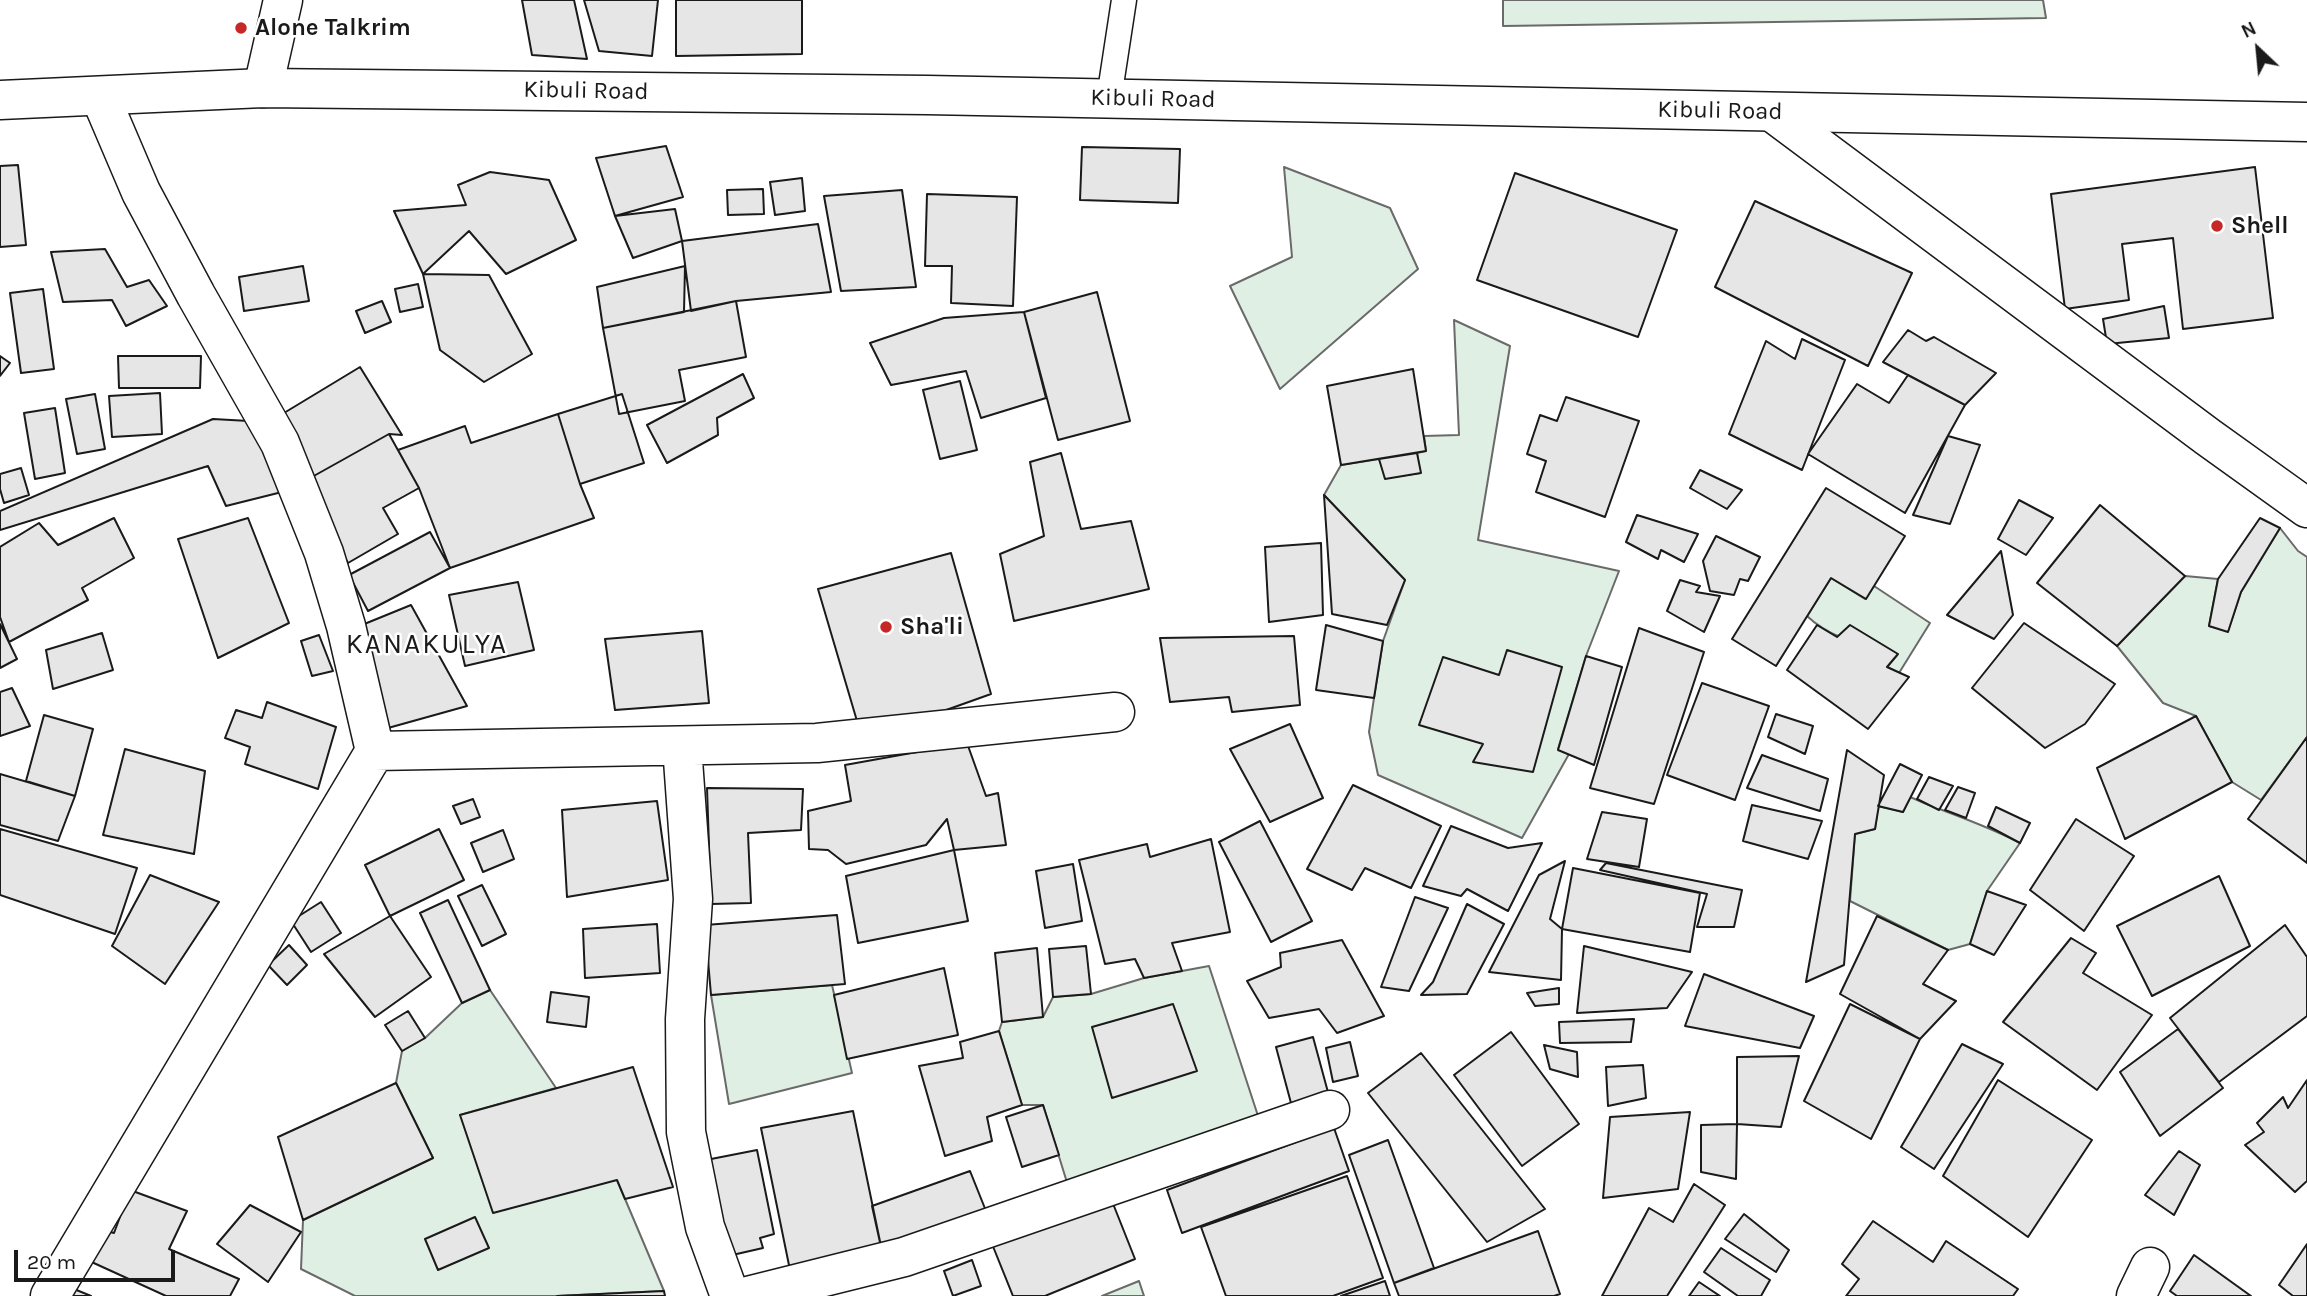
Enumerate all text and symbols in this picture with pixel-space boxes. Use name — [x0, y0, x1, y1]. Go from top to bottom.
place label: Alone Talkrim — [255, 14, 411, 42]
north arrow — [2223, 14, 2293, 84]
text: N — [2238, 17, 2260, 43]
marker: Alone Talkrim — [233, 20, 249, 36]
street label: Kibuli Road — [523, 76, 649, 106]
street label: Kibuli Road — [1090, 84, 1216, 114]
street label: Kibuli Road — [1657, 96, 1783, 126]
place label: Shell — [2231, 212, 2289, 240]
marker: Shell — [2209, 218, 2225, 234]
place label: Sha'li — [900, 613, 964, 641]
marker: Sha'li — [878, 619, 894, 635]
district label: KANAKULYA — [347, 628, 507, 662]
scale bar — [18, 1236, 178, 1280]
text: 20 m — [27, 1250, 76, 1274]

